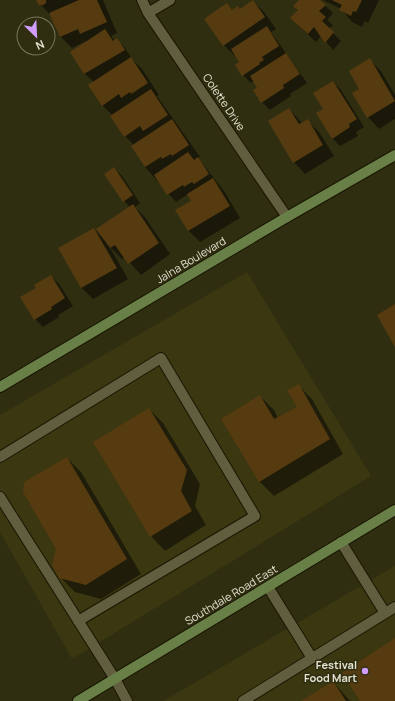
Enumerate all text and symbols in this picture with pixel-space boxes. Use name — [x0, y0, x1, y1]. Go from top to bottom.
north arrow — [16, 16, 56, 56]
text: N — [34, 37, 47, 54]
street label: Colette Drive — [200, 70, 249, 134]
street label: Jalna Boulevard — [153, 233, 228, 286]
street label: Southdale Road East — [182, 561, 280, 628]
place label: Festival Food Mart — [304, 657, 357, 685]
marker: Festival Food Mart — [360, 666, 370, 676]

